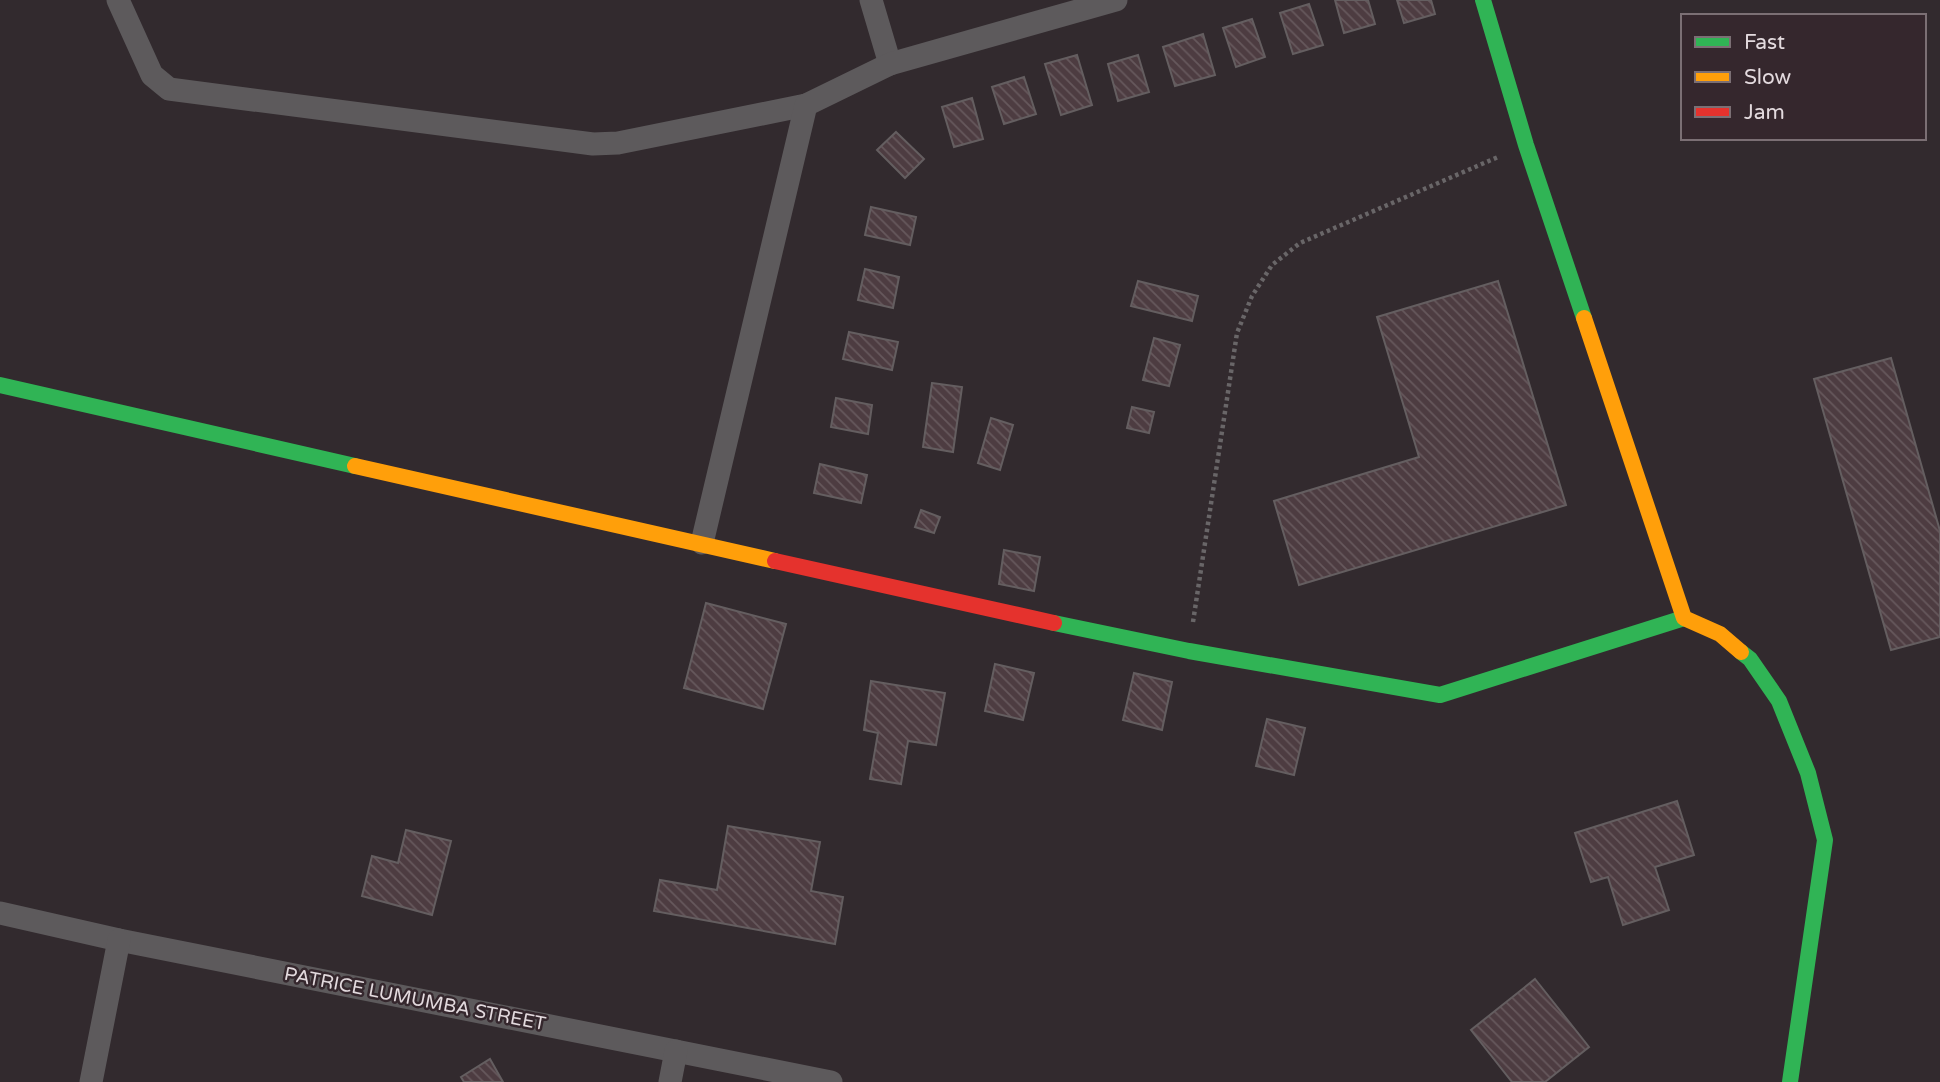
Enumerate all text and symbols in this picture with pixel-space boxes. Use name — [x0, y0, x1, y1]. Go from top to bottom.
legend — [1681, 14, 1926, 140]
text: Fast — [1744, 30, 1785, 55]
text: Slow — [1744, 65, 1792, 90]
text: Jam — [1744, 100, 1785, 125]
street label: PATRICE LUMUMBA STREET — [282, 963, 548, 1035]

